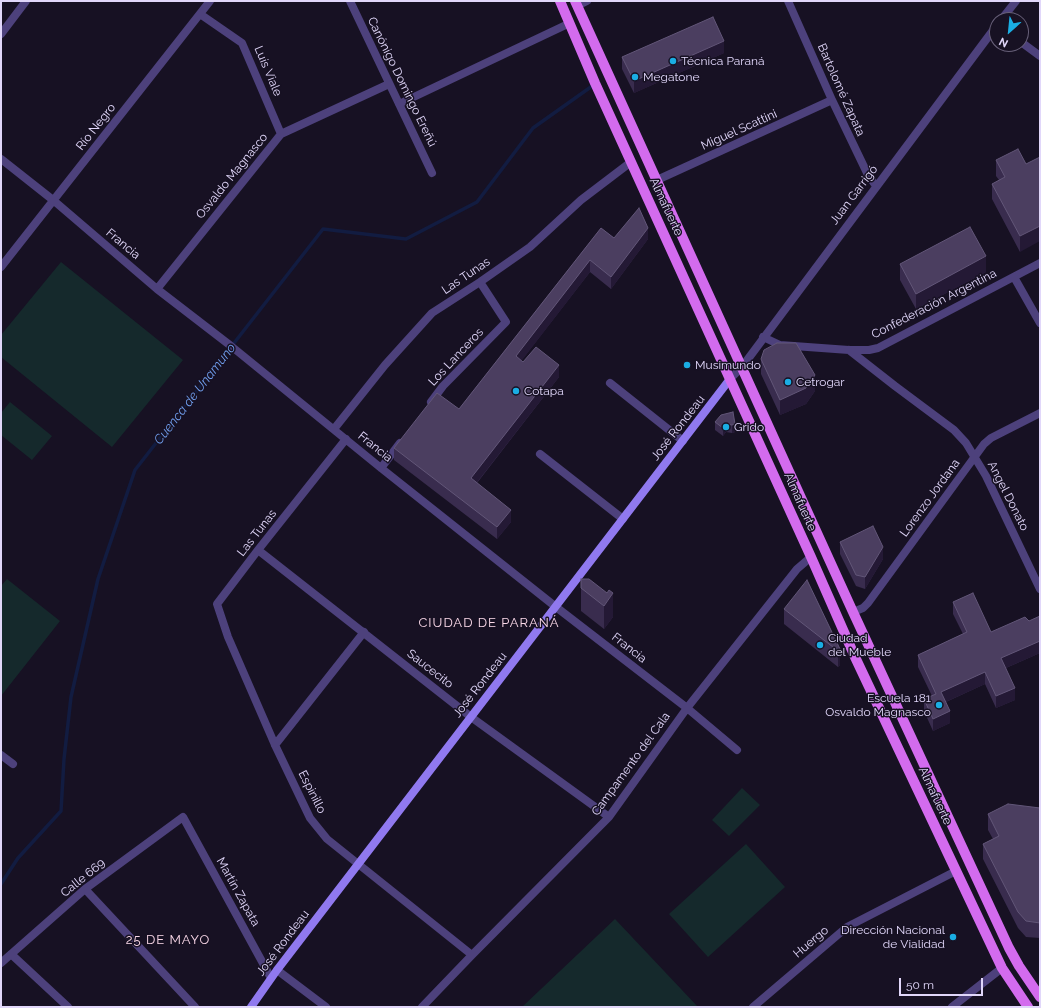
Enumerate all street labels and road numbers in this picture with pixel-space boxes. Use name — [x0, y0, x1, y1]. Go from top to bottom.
street label: Canónigo Domingo Ereñú — [364, 15, 440, 149]
street label: Bartolomé Zapata — [814, 41, 868, 139]
street label: Luís Viale — [251, 44, 285, 98]
street label: Río Negro — [73, 101, 119, 153]
street label: Miguel Scattini — [699, 107, 779, 153]
street label: Osvaldo Magnasco — [193, 130, 271, 222]
street label: Juan Garrigó — [827, 163, 881, 227]
street label: Almafuerte — [646, 176, 686, 238]
street label: Francia — [103, 226, 143, 262]
street label: Las Tunas — [439, 255, 493, 297]
street label: Confederación Argentina — [869, 266, 999, 342]
street label: Los Lanceros — [426, 325, 486, 389]
street label: José Rondeau — [648, 393, 708, 463]
street label: Francia — [355, 429, 395, 465]
street label: Lorenzo Jordana — [897, 456, 963, 540]
street label: Angel Donato — [984, 459, 1032, 533]
street label: Almafuerte — [781, 471, 819, 533]
street label: Las Tunas — [234, 507, 280, 559]
street label: Francia — [609, 630, 649, 666]
street label: Saucecito — [404, 646, 456, 692]
street label: José Rondeau — [450, 650, 510, 720]
street label: Campamento del Cala — [589, 709, 673, 819]
street label: Almafuerte — [915, 765, 955, 827]
street label: Espinillo — [295, 768, 329, 816]
street label: Martín Zapata — [213, 855, 263, 929]
street label: Calle 669 — [58, 856, 108, 900]
street label: José Rondeau — [254, 907, 312, 979]
street label: Huergo — [790, 923, 832, 961]

